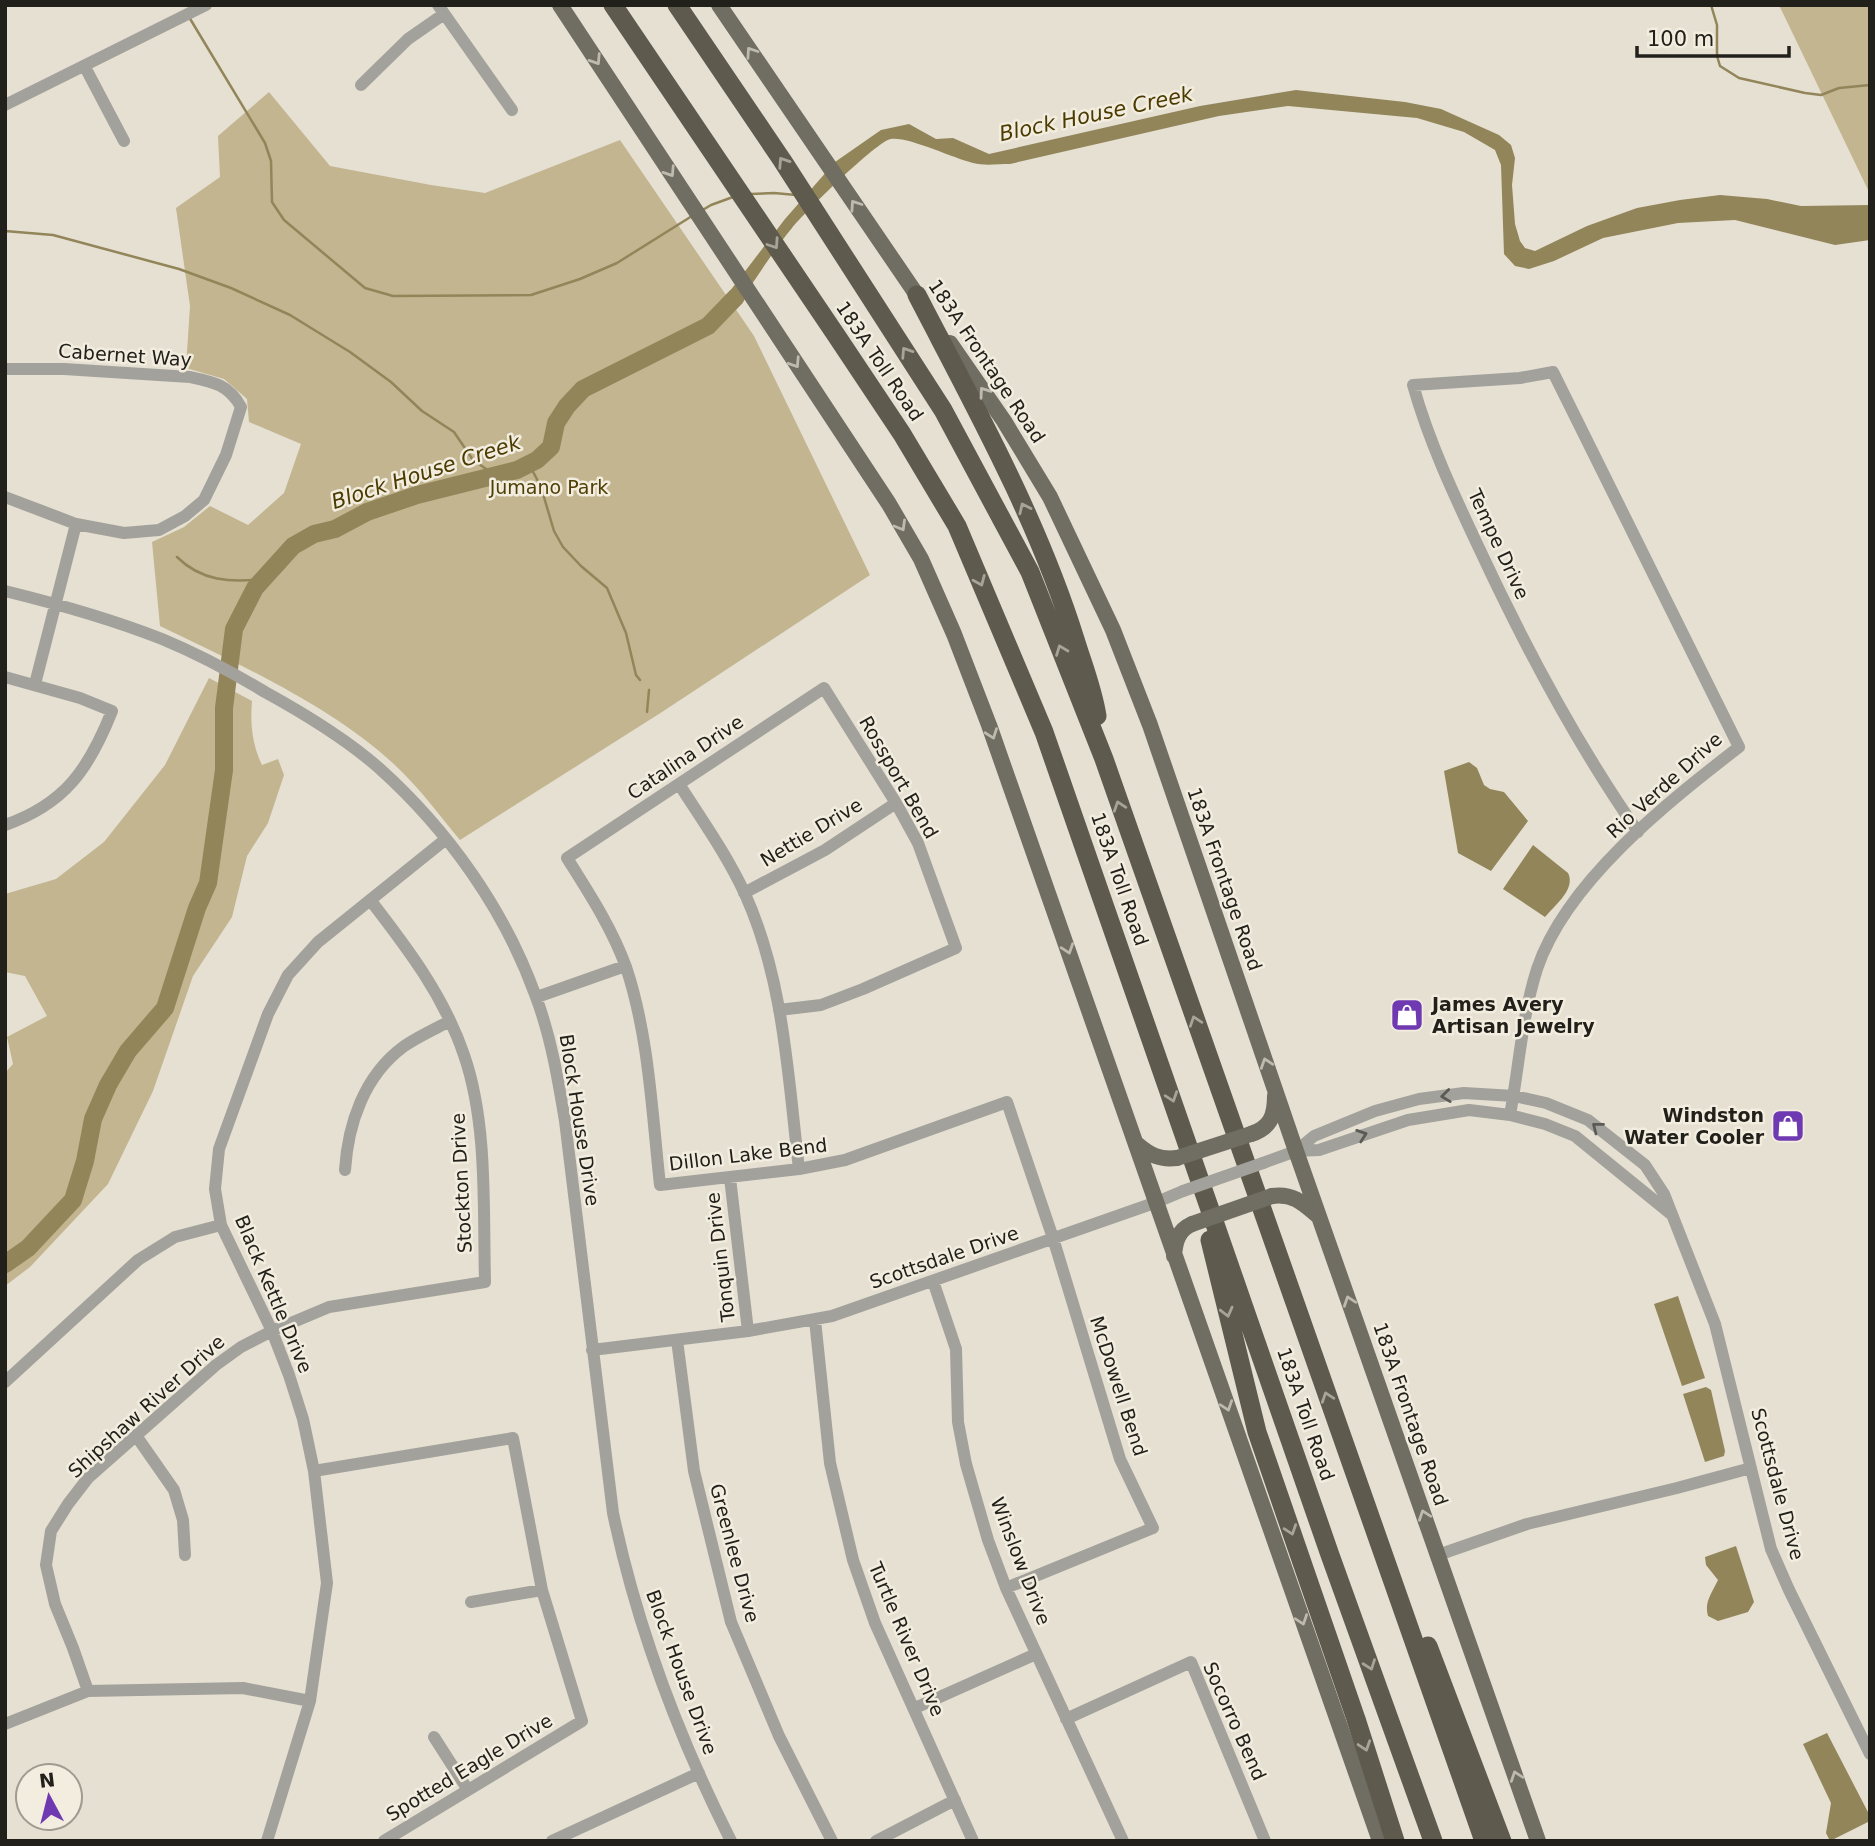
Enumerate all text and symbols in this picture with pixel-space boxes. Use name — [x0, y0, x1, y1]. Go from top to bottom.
scale bar — [1637, 14, 1789, 58]
text: 100 m — [1647, 27, 1714, 51]
one-way arrow — [747, 47, 760, 60]
one-way arrow — [588, 53, 601, 66]
water label: Block House Creek — [997, 82, 1196, 146]
one-way arrow — [778, 156, 791, 169]
one-way arrow — [662, 165, 675, 178]
one-way arrow — [851, 200, 863, 213]
one-way arrow — [766, 236, 778, 249]
street label: 183A Frontage Road — [924, 275, 1050, 447]
street label: 183A Toll Road — [832, 297, 928, 425]
street label: Cabernet Way — [57, 339, 193, 371]
one-way arrow — [902, 347, 915, 360]
one-way arrow — [787, 355, 800, 368]
one-way arrow — [980, 387, 992, 400]
water label: Block House Creek — [328, 430, 524, 514]
park label: Jumano Park — [489, 476, 608, 498]
street label: Tempe Drive — [1463, 485, 1534, 603]
one-way arrow — [1019, 503, 1033, 515]
one-way arrow — [893, 519, 906, 532]
one-way arrow — [972, 573, 986, 586]
one-way arrow — [1055, 644, 1069, 656]
street label: Catalina Drive — [623, 710, 747, 804]
street label: Rossport Bend — [855, 712, 943, 842]
one-way arrow — [984, 728, 998, 740]
street label: Rio Verde Drive — [1602, 728, 1726, 842]
street label: 183A Frontage Road — [1183, 784, 1267, 974]
street label: Nettie Drive — [756, 793, 866, 871]
one-way arrow — [1113, 801, 1127, 813]
street label: 183A Toll Road — [1087, 809, 1153, 949]
one-way arrow — [1060, 942, 1074, 954]
place label: James Avery Artisan Jewelry — [1430, 993, 1595, 1037]
shop icon: James Avery Artisan Jewelry — [1388, 996, 1426, 1034]
one-way arrow — [1189, 1015, 1203, 1027]
street label: Block House Drive — [556, 1033, 604, 1207]
one-way arrow — [1260, 1057, 1274, 1069]
one-way arrow — [1440, 1088, 1452, 1103]
one-way arrow — [1164, 1090, 1178, 1103]
place label: Windston Water Cooler — [1624, 1104, 1765, 1148]
shop icon: Windston Water Cooler — [1769, 1107, 1807, 1145]
street label: Stockton Drive — [446, 1112, 476, 1254]
one-way arrow — [1593, 1123, 1605, 1136]
one-way arrow — [1356, 1129, 1368, 1143]
street label: Dillon Lake Bend — [668, 1133, 828, 1175]
street label: Tonquin Drive — [701, 1191, 739, 1324]
street label: Black Kettle Drive — [231, 1212, 317, 1376]
street label: Scottsdale Drive — [867, 1221, 1021, 1293]
one-way arrow — [1343, 1295, 1357, 1307]
one-way arrow — [1219, 1306, 1233, 1318]
street label: McDowell Bend — [1086, 1313, 1152, 1459]
street label: 183A Frontage Road — [1369, 1319, 1453, 1509]
street label: Shipshaw River Drive — [63, 1330, 229, 1482]
street label: 183A Toll Road — [1273, 1344, 1339, 1484]
one-way arrow — [1321, 1392, 1335, 1404]
one-way arrow — [1219, 1399, 1233, 1411]
street label: Scottsdale Drive — [1747, 1406, 1809, 1562]
street label: Greenlee Drive — [706, 1481, 764, 1625]
street label: Winslow Drive — [987, 1494, 1055, 1628]
one-way arrow — [1418, 1510, 1432, 1522]
one-way arrow — [1283, 1524, 1297, 1536]
street label: Turtle River Drive — [864, 1558, 949, 1719]
street label: Block House Drive — [642, 1587, 722, 1757]
one-way arrow — [1294, 1614, 1308, 1626]
street label: Socorro Bend — [1199, 1658, 1271, 1784]
one-way arrow — [1362, 1658, 1376, 1670]
street label: Spotted Eagle Drive — [382, 1709, 556, 1825]
one-way arrow — [1356, 1739, 1371, 1751]
north arrow — [14, 1762, 84, 1832]
text: N — [38, 1768, 56, 1792]
one-way arrow — [1510, 1771, 1524, 1783]

